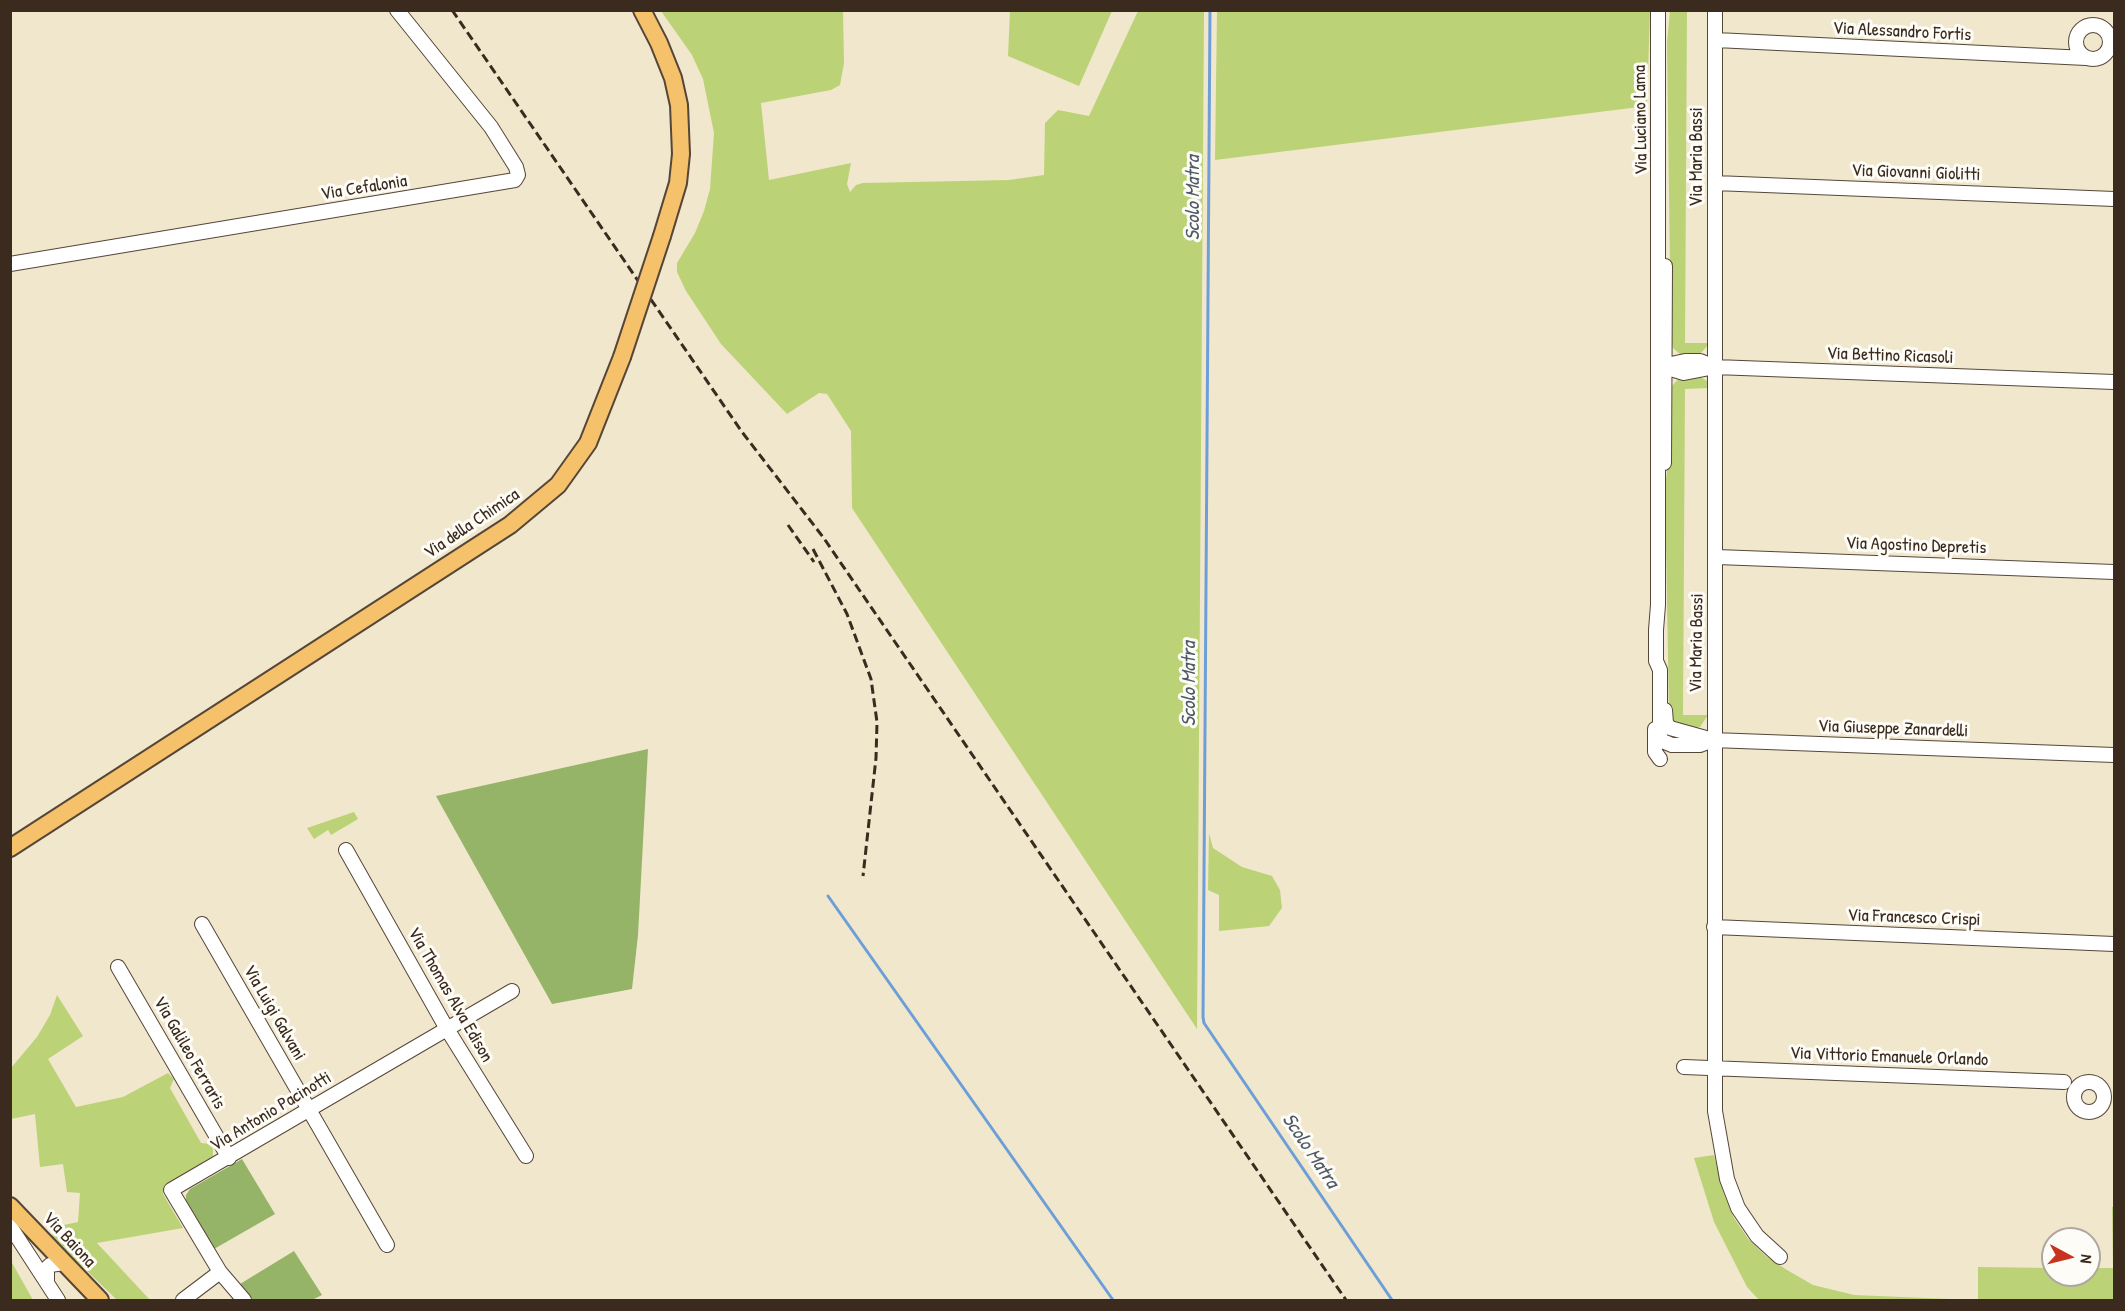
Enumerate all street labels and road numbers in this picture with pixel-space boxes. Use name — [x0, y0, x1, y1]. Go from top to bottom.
street label: Via Alessandro Fortis — [1832, 18, 1972, 46]
street label: Via Luciano Lama — [1629, 65, 1653, 175]
street label: Via Maria Bassi — [1686, 107, 1708, 207]
street label: Via Giovanni Giolitti — [1851, 160, 1981, 186]
street label: Via Cefalonia — [319, 171, 409, 205]
street label: Via Bettino Ricasoli — [1826, 343, 1954, 369]
street label: Via della Chimica — [420, 484, 524, 564]
street label: Via Agostino Depretis — [1845, 533, 1987, 559]
street label: Via Maria Bassi — [1685, 593, 1709, 693]
street label: Via Giuseppe Zanardelli — [1818, 716, 1968, 742]
street label: Via Francesco Crispi — [1847, 905, 1981, 931]
street label: Via Thomas Alva Edison — [403, 924, 497, 1066]
street label: Via Luigi Galvani — [238, 962, 310, 1064]
street label: Via Galileo Ferraris — [148, 993, 230, 1113]
street label: Via Vittorio Emanuele Orlando — [1789, 1043, 1989, 1071]
street label: Via Antonio Pacinotti — [206, 1067, 336, 1157]
street label: Via Baiona — [38, 1208, 100, 1272]

